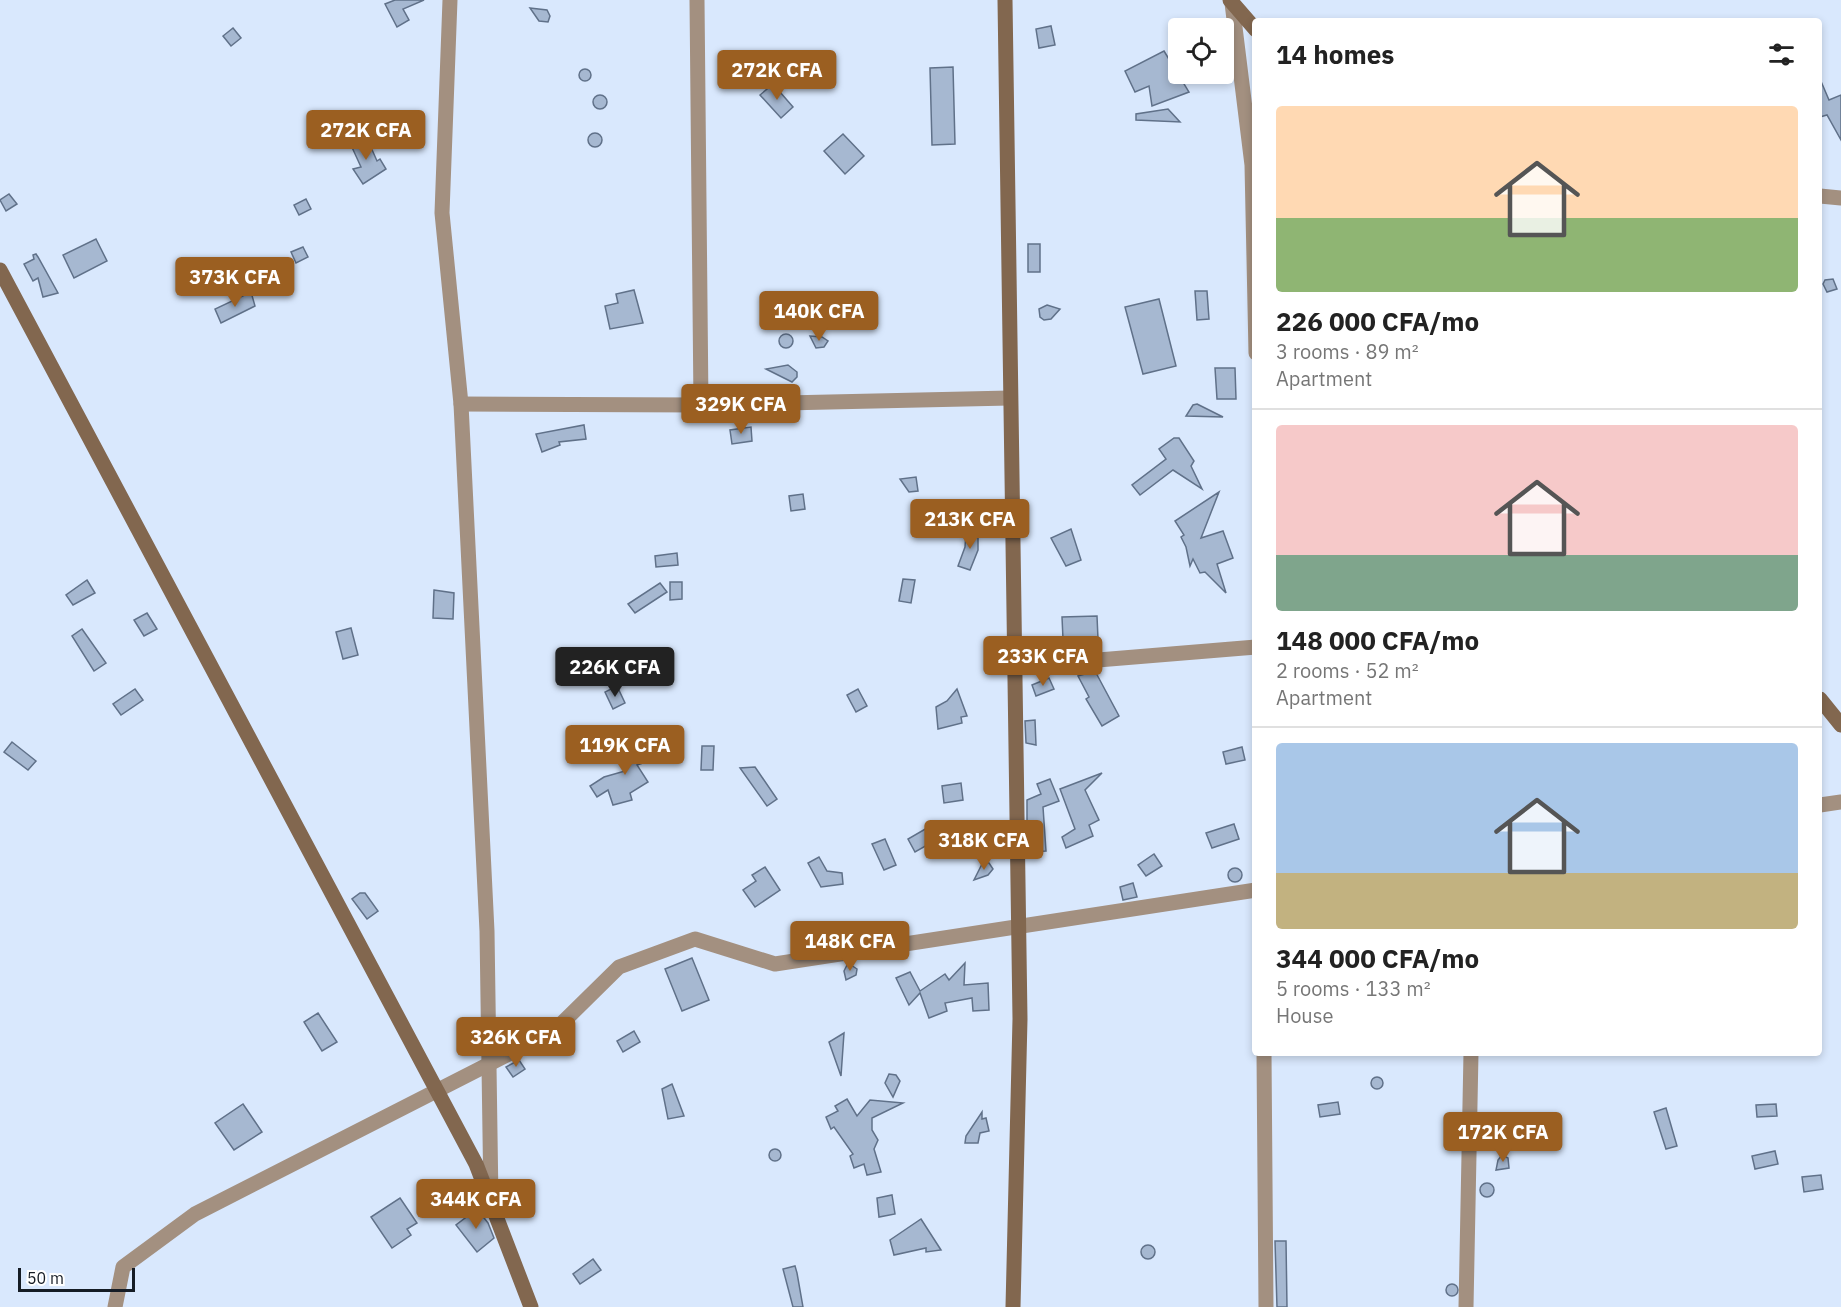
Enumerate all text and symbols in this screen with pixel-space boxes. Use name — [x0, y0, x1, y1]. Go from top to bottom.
map controls — [1168, 18, 1234, 84]
button: locate — [1168, 18, 1234, 84]
text: 14 homes — [1276, 37, 1394, 71]
icon: filters — [1765, 38, 1798, 71]
pin: 272K CFA — [715, 50, 839, 101]
text: 272K CFA — [731, 56, 823, 83]
pin: 272K CFA — [304, 110, 428, 161]
text: 272K CFA — [320, 116, 412, 143]
icon: home — [1483, 145, 1591, 253]
pin: 373K CFA — [173, 257, 297, 308]
text: 373K CFA — [189, 263, 281, 290]
pin: 140K CFA — [757, 291, 881, 342]
text: 140K CFA — [773, 297, 865, 324]
text: 226 000 CFA/mo — [1276, 304, 1479, 338]
text: 3 rooms · 89 m² — [1276, 338, 1419, 365]
text: Apartment — [1276, 365, 1372, 392]
pin: 329K CFA — [679, 384, 803, 435]
text: 329K CFA — [695, 390, 787, 417]
icon: home — [1483, 464, 1591, 572]
pin: 213K CFA — [908, 499, 1032, 550]
text: 213K CFA — [924, 505, 1016, 532]
text: 148 000 CFA/mo — [1276, 623, 1479, 657]
pin: 233K CFA — [981, 636, 1105, 687]
text: 233K CFA — [997, 642, 1089, 669]
pin: 226K CFA — [553, 647, 677, 698]
text: 226K CFA — [569, 653, 661, 680]
text: 2 rooms · 52 m² — [1276, 657, 1419, 684]
text: Apartment — [1276, 684, 1372, 711]
pin: 119K CFA — [563, 725, 687, 776]
text: 119K CFA — [579, 731, 671, 758]
icon: home — [1483, 782, 1591, 890]
pin: 318K CFA — [922, 820, 1046, 871]
text: 318K CFA — [938, 826, 1030, 853]
pin: 148K CFA — [788, 921, 912, 972]
text: 148K CFA — [804, 927, 896, 954]
text: 344 000 CFA/mo — [1276, 941, 1479, 975]
text: 5 rooms · 133 m² — [1276, 975, 1431, 1002]
text: House — [1276, 1002, 1333, 1029]
pin: 326K CFA — [454, 1017, 578, 1068]
text: 326K CFA — [470, 1023, 562, 1050]
pin: 172K CFA — [1441, 1112, 1565, 1163]
text: 172K CFA — [1457, 1118, 1549, 1145]
pin: 344K CFA — [414, 1179, 538, 1230]
text: 344K CFA — [430, 1185, 522, 1212]
scale bar — [18, 1265, 135, 1292]
text: 50 m — [27, 1268, 64, 1288]

